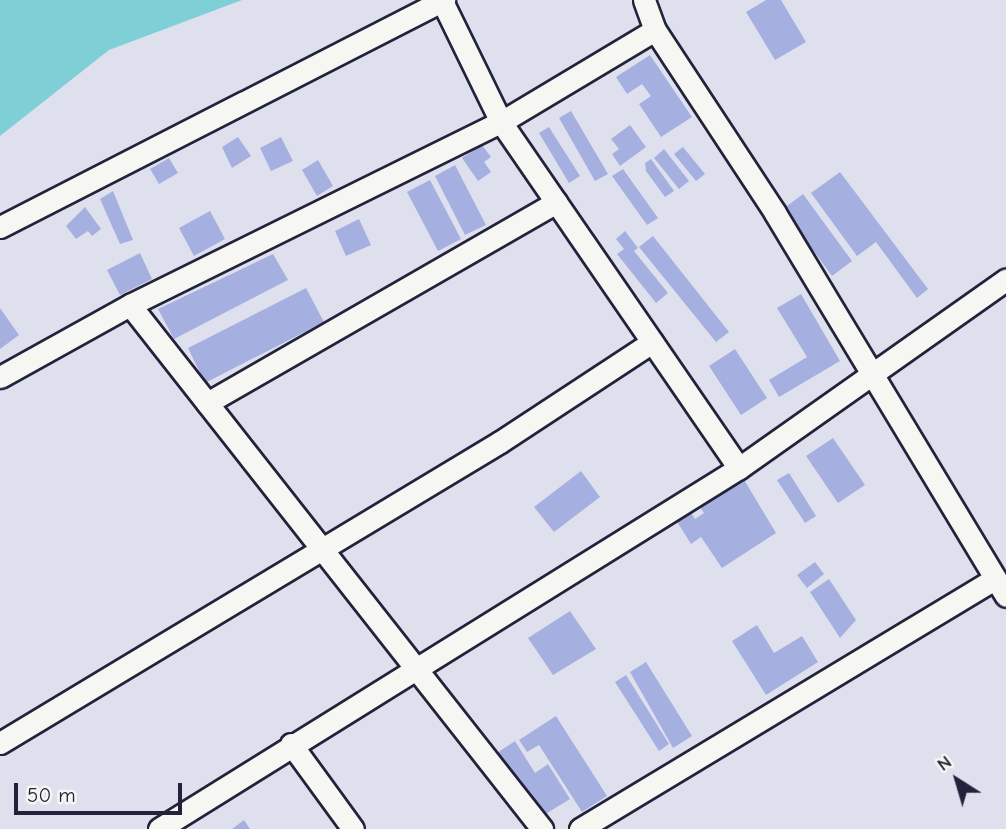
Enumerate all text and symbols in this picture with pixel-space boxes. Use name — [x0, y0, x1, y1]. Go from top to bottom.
north arrow — [922, 745, 992, 815]
text: N — [933, 751, 956, 776]
scale bar — [18, 770, 186, 814]
text: 50 m — [27, 783, 76, 807]

